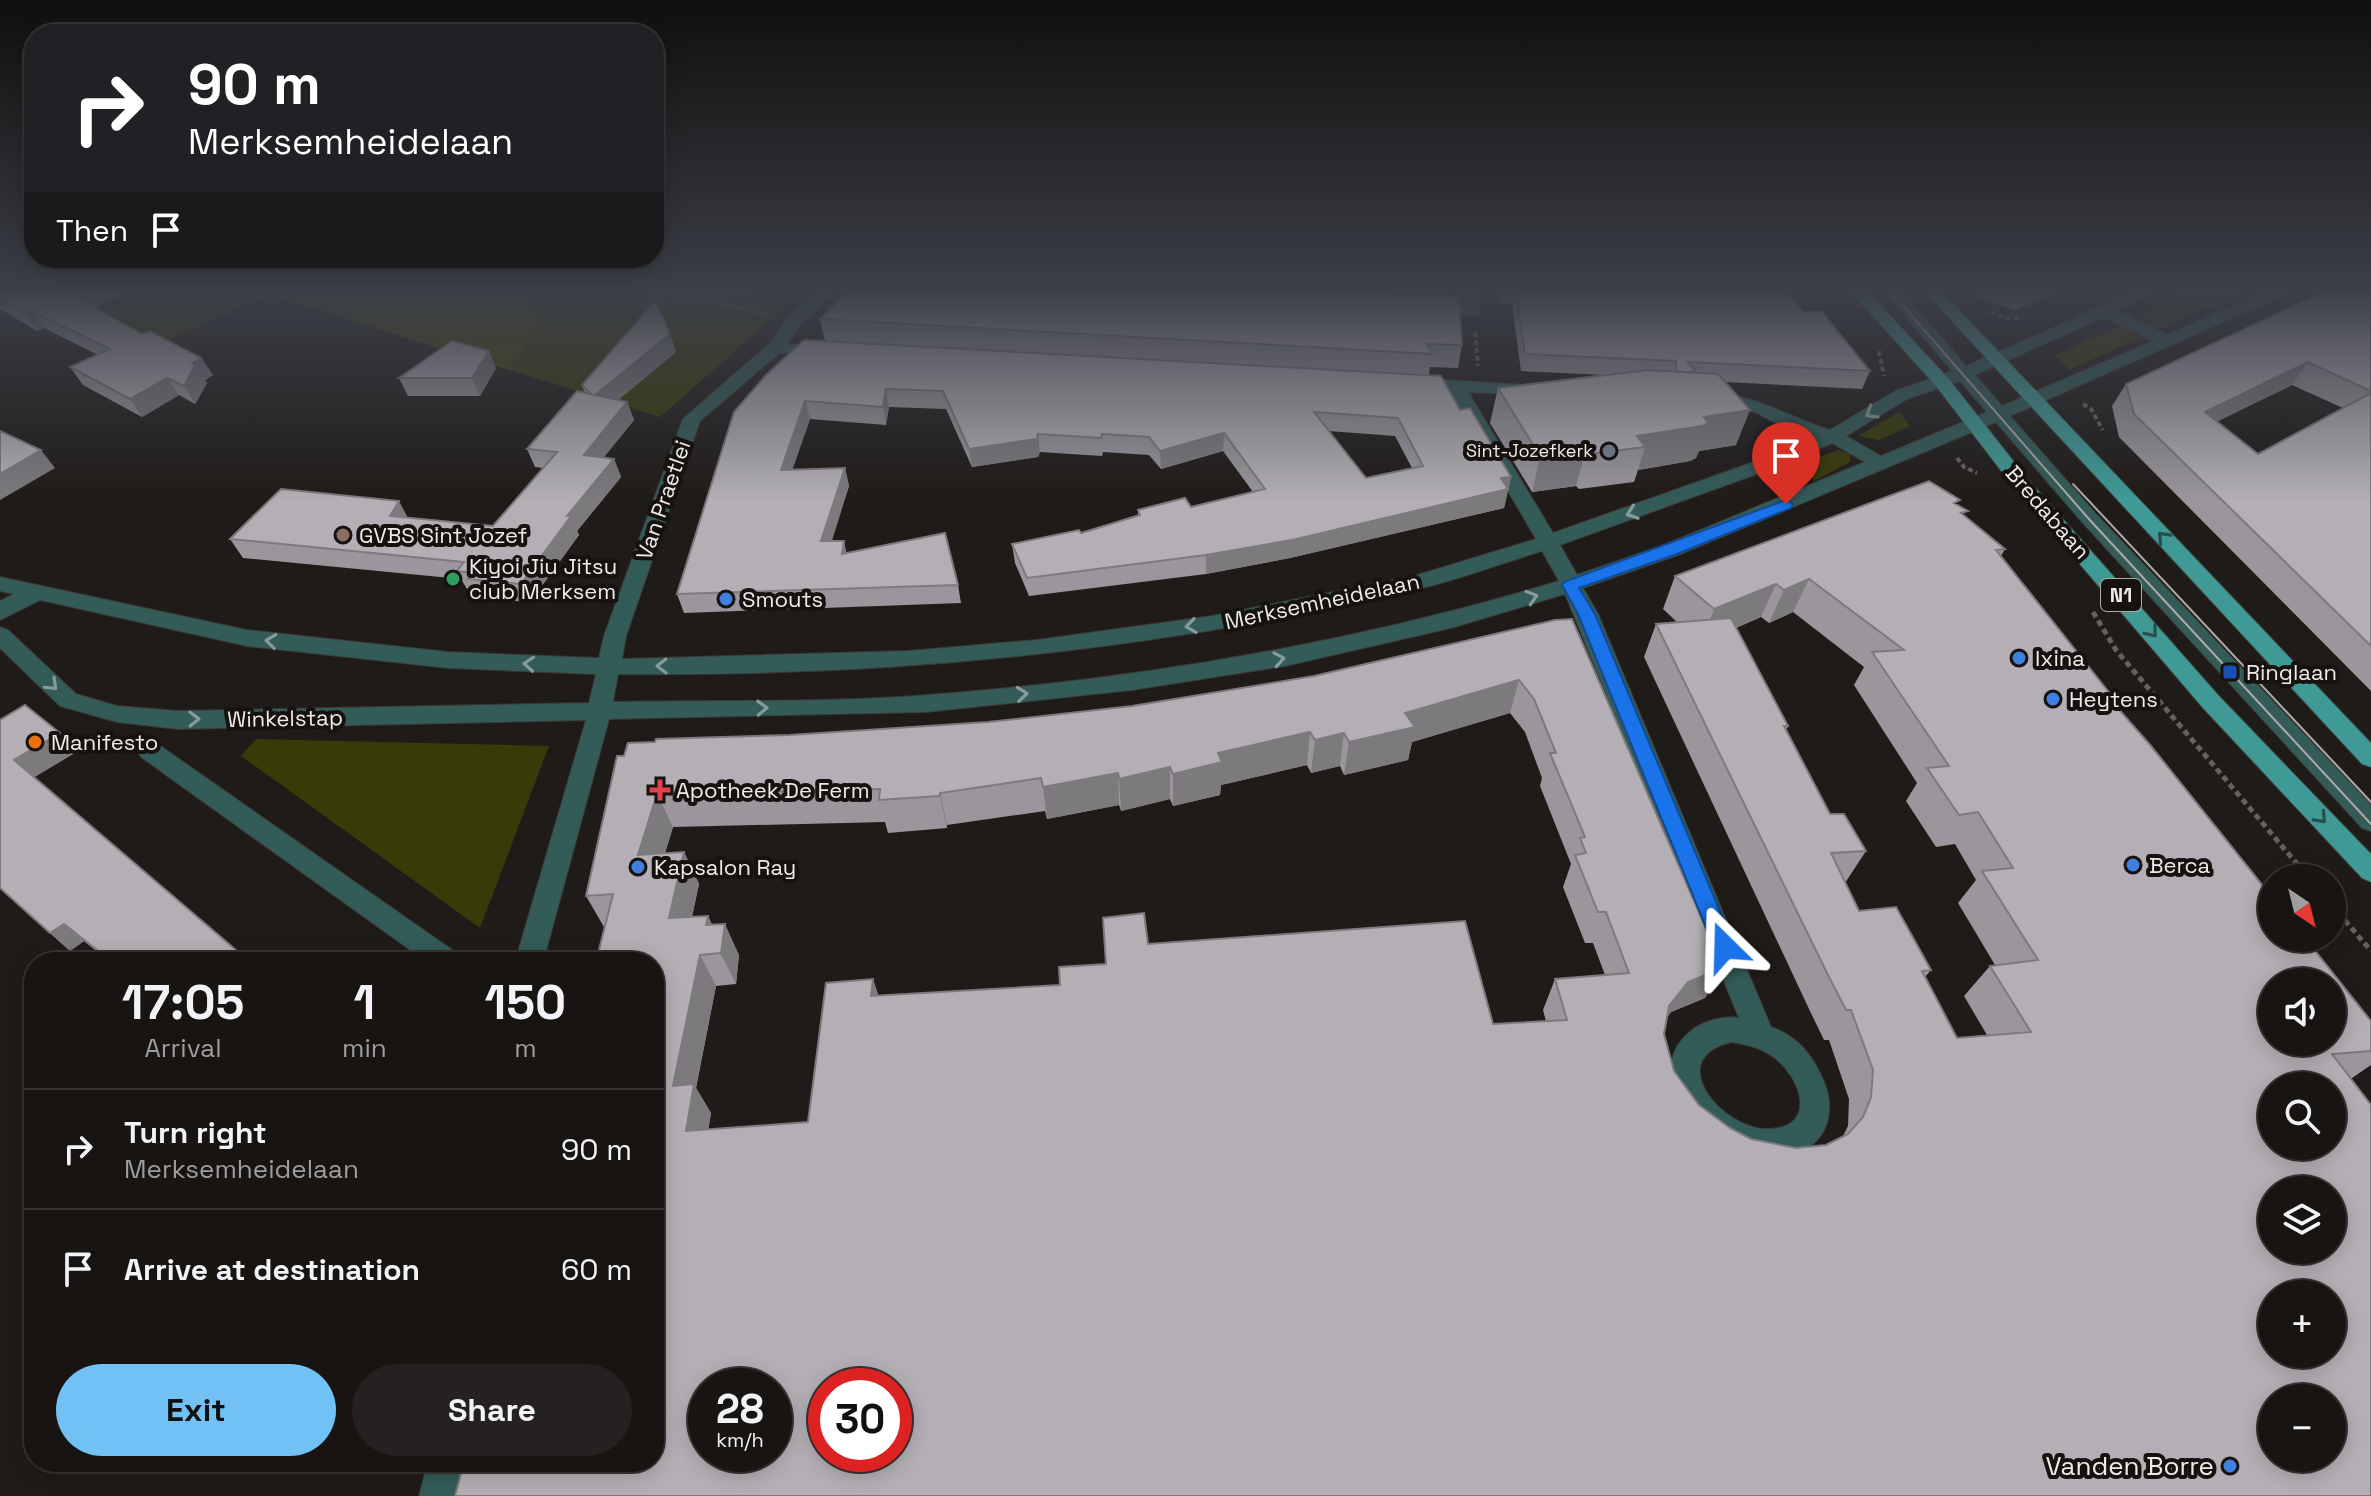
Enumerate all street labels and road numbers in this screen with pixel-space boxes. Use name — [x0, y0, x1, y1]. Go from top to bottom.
street label: Van Praetlei — [629, 437, 697, 563]
street label: Bredabaan — [2000, 459, 2096, 565]
street label: Merksemheidelaan — [1222, 567, 1422, 635]
road number: N1 — [2101, 579, 2141, 611]
street label: Winkelstap — [227, 703, 343, 733]

